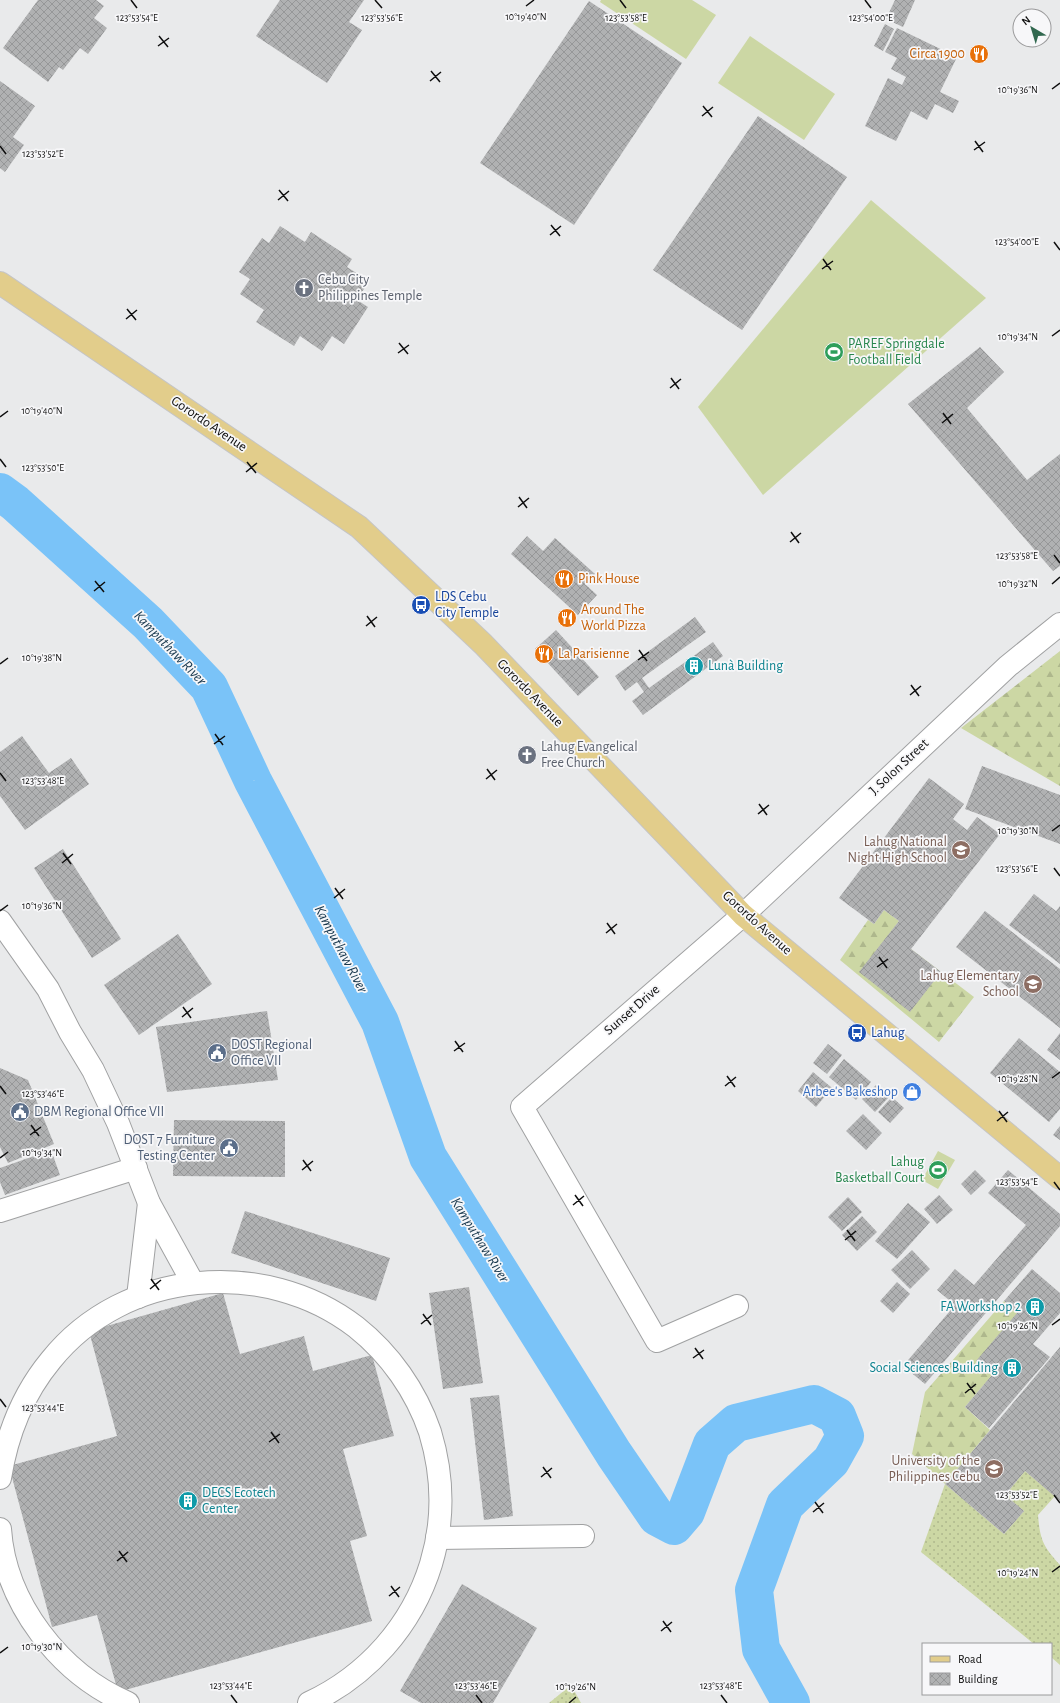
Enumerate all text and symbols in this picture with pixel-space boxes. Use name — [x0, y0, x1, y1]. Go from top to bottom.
north arrow — [1012, 8, 1052, 48]
text: 10°19'40"N — [505, 12, 547, 22]
text: 123°53'54"E — [116, 13, 158, 23]
text: 123°53'56"E — [361, 13, 403, 23]
text: 123°53'58"E — [605, 13, 647, 23]
text: 123°54'00"E — [849, 13, 893, 23]
text: N — [1020, 14, 1033, 27]
restaurant icon: Circa 1900 — [968, 43, 990, 65]
place label: Circa 1900 — [910, 47, 965, 61]
text: 10°19'36"N — [998, 85, 1038, 95]
text: 123°53'52"E — [22, 149, 64, 159]
text: 123°54'00"E — [995, 237, 1039, 247]
place label: Cebu City Philippines Temple — [318, 273, 422, 303]
church icon: Cebu City Philippines Temple — [293, 277, 315, 299]
text: 10°19'34"N — [998, 332, 1038, 342]
place label: PAREF Springdale Football Field — [848, 337, 945, 367]
sports icon: PAREF Springdale Football Field — [823, 341, 845, 363]
street label: Gorordo Avenue — [169, 394, 249, 454]
text: 10°19'40"N — [21, 406, 63, 416]
text: 123°53'50"E — [22, 463, 64, 473]
text: 123°53'58"E — [996, 551, 1038, 561]
restaurant icon: Pink House — [553, 568, 575, 590]
place label: Pink House — [578, 572, 640, 586]
text: 10°19'32"N — [998, 579, 1038, 589]
place label: LDS Cebu City Temple — [435, 590, 499, 620]
bus stop icon: LDS Cebu City Temple — [410, 594, 432, 616]
place label: Around The World Pizza — [581, 603, 646, 633]
restaurant icon: Around The World Pizza — [556, 607, 578, 629]
water label: Kamputhaw River — [131, 608, 210, 689]
restaurant icon: La Parisienne — [533, 643, 555, 665]
place label: La Parisienne — [558, 647, 630, 661]
text: 10°19'38"N — [22, 653, 62, 663]
building icon: Lunà Building — [683, 655, 705, 677]
street label: Gorordo Avenue — [494, 657, 566, 729]
place label: Lunà Building — [708, 659, 783, 673]
street label: J. Solon Street — [867, 736, 932, 798]
place label: Lahug Evangelical Free Church — [541, 740, 638, 770]
church icon: Lahug Evangelical Free Church — [516, 744, 538, 766]
text: 123°53'48"E — [22, 776, 64, 786]
text: 10°19'30"N — [998, 826, 1038, 836]
place label: Lahug National Night High School — [848, 835, 947, 865]
school or university icon: Lahug National Night High School — [950, 839, 972, 861]
text: 123°53'56"E — [996, 864, 1038, 874]
street label: Gorordo Avenue — [720, 888, 794, 958]
text: 10°19'36"N — [22, 901, 62, 911]
water label: Kamputhaw River — [312, 903, 371, 996]
place label: Lahug Elementary School — [920, 969, 1019, 999]
school or university icon: Lahug Elementary School — [1022, 973, 1044, 995]
street label: Sunset Drive — [602, 982, 662, 1038]
bus stop icon: Lahug — [846, 1022, 868, 1044]
place label: Lahug — [871, 1026, 905, 1040]
place label: DOST Regional Office VII — [231, 1038, 312, 1068]
public building icon: DOST Regional Office VII — [206, 1042, 228, 1064]
text: 10°19'28"N — [998, 1074, 1038, 1084]
shop icon: Arbee's Bakeshop — [901, 1081, 923, 1103]
place label: Arbee's Bakeshop — [803, 1085, 898, 1099]
text: 123°53'46"E — [22, 1089, 64, 1099]
public building icon: DBM Regional Office VII — [9, 1101, 31, 1123]
place label: DBM Regional Office VII — [34, 1105, 164, 1119]
place label: DOST 7 Furniture Testing Center — [123, 1133, 215, 1163]
public building icon: DOST 7 Furniture Testing Center — [218, 1137, 240, 1159]
text: 10°19'34"N — [22, 1148, 62, 1158]
place label: Lahug Basketball Court — [835, 1155, 925, 1185]
sports icon: Lahug Basketball Court — [927, 1159, 949, 1181]
text: 123°53'54"E — [996, 1177, 1038, 1187]
water label: Kamputhaw River — [448, 1195, 513, 1286]
building icon: FA Workshop 2 — [1024, 1296, 1046, 1318]
place label: FA Workshop 2 — [940, 1300, 1021, 1314]
text: 10°19'26"N — [998, 1321, 1038, 1331]
building icon: Social Sciences Building — [1001, 1357, 1023, 1379]
place label: Social Sciences Building — [869, 1361, 998, 1375]
text: 123°53'44"E — [22, 1403, 64, 1413]
place label: University of the Philippines Cebu — [889, 1454, 980, 1484]
school or university icon: University of the Philippines Cebu — [983, 1458, 1005, 1480]
place label: DECS Ecotech Center — [202, 1486, 276, 1516]
building icon: DECS Ecotech Center — [177, 1490, 199, 1512]
text: 123°53'52"E — [996, 1490, 1038, 1500]
text: 10°19'24"N — [998, 1568, 1038, 1578]
text: 10°19'30"N — [22, 1642, 62, 1652]
legend — [922, 1643, 1052, 1695]
text: Road — [958, 1653, 982, 1665]
text: Building — [958, 1673, 998, 1685]
text: 123°53'44"E — [210, 1681, 252, 1691]
text: 123°53'46"E — [455, 1681, 497, 1691]
text: 123°53'48"E — [700, 1681, 742, 1691]
text: 10°19'26"N — [556, 1682, 596, 1692]

